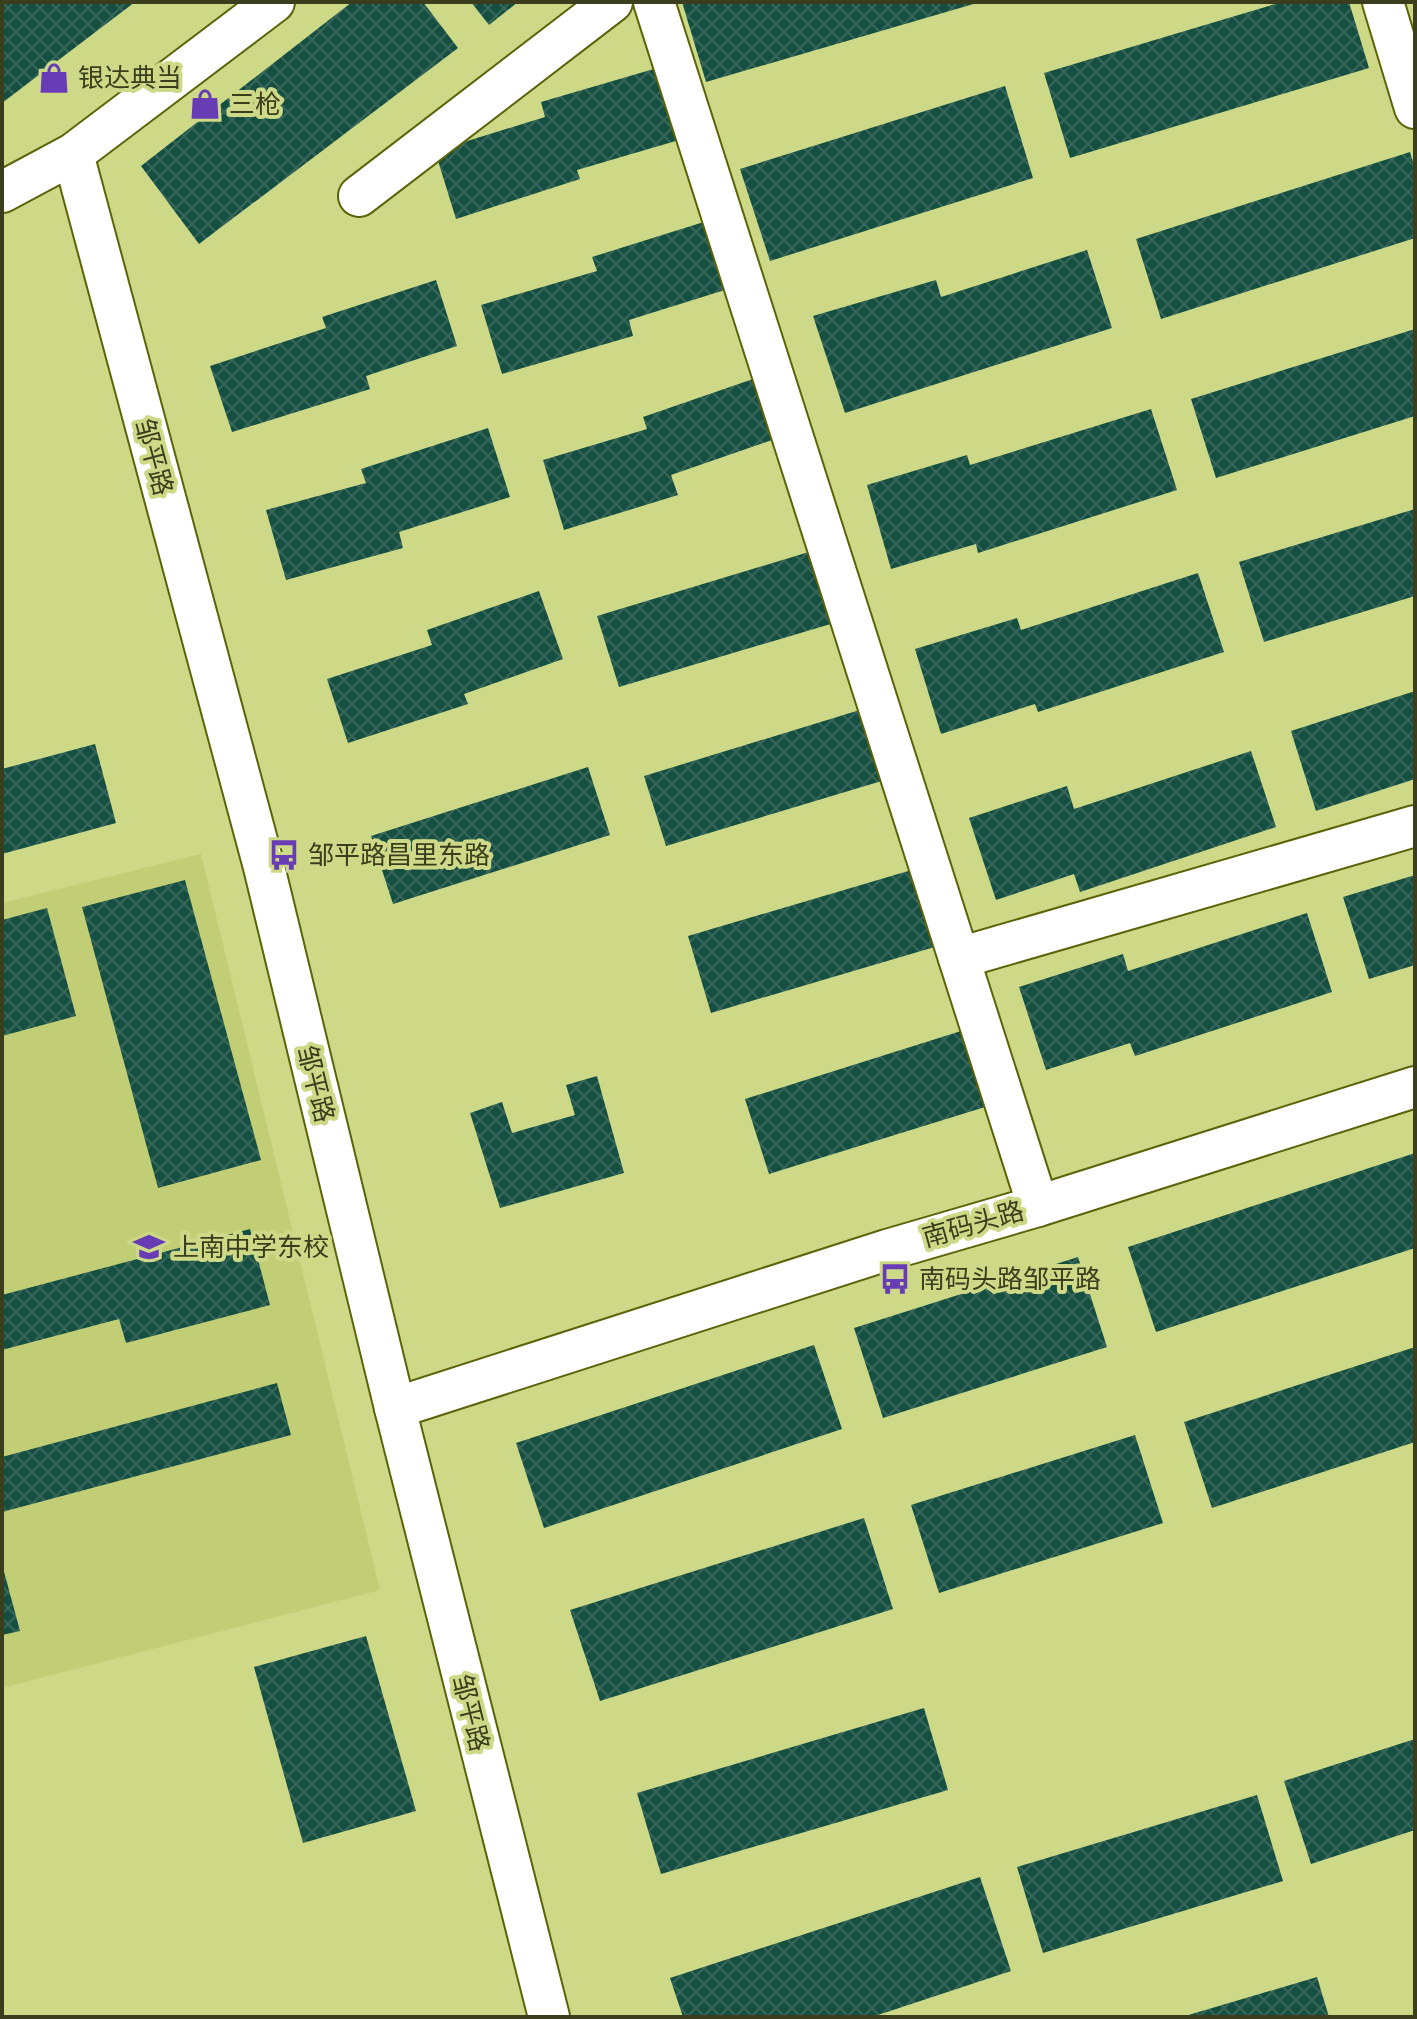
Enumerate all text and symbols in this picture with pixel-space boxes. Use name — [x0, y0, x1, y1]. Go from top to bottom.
shop icon: 银达典当 — [37, 61, 71, 95]
place label: 银达典当 — [78, 61, 182, 95]
shop icon: 三枪 — [188, 87, 222, 121]
place label: 三枪 — [229, 87, 281, 121]
street label: 邹平路 — [127, 415, 181, 499]
bus stop icon: 邹平路昌里东路 — [267, 838, 301, 872]
place label: 邹平路昌里东路 — [308, 838, 490, 872]
street label: 邹平路 — [290, 1042, 342, 1126]
street label: 南码头路 — [918, 1193, 1028, 1255]
school or university icon: 上南中学东校 — [132, 1230, 166, 1264]
place label: 上南中学东校 — [173, 1230, 329, 1264]
bus stop icon: 南码头路邹平路 — [878, 1262, 912, 1296]
place label: 南码头路邹平路 — [919, 1262, 1101, 1296]
street label: 邹平路 — [445, 1671, 497, 1755]

